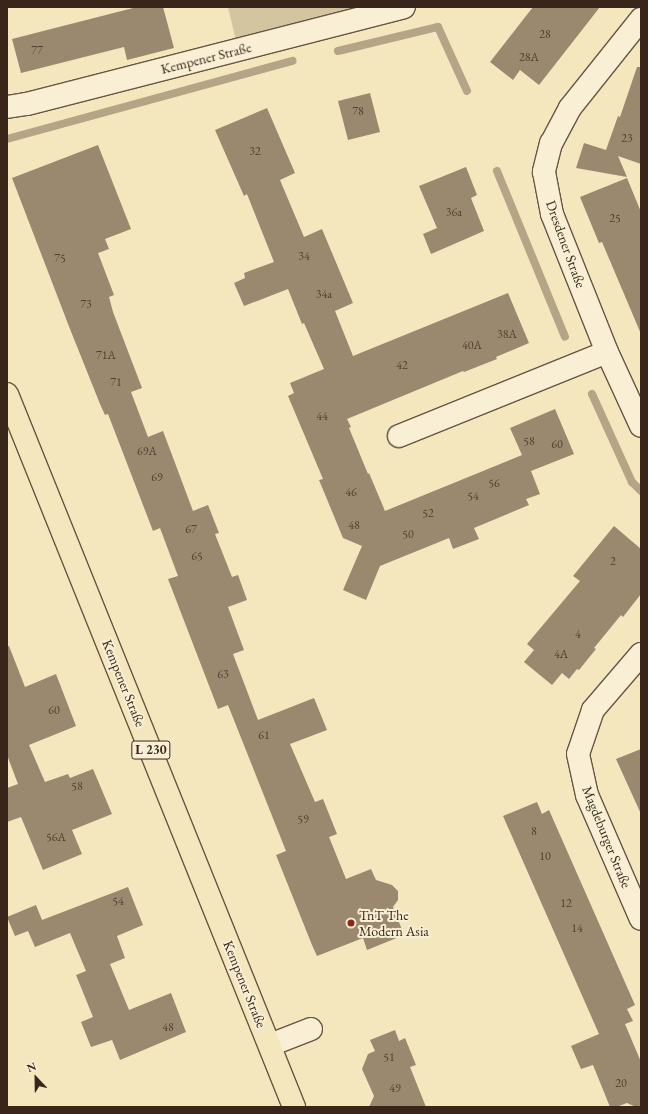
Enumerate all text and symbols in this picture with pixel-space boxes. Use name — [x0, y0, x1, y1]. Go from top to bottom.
house number: 28 — [539, 28, 551, 42]
street label: Kempener Straße — [159, 39, 253, 77]
house number: 77 — [31, 44, 43, 58]
house number: 28A — [519, 51, 539, 65]
house number: 78 — [352, 105, 364, 119]
house number: 23 — [621, 132, 633, 146]
house number: 32 — [249, 145, 261, 159]
street label: Dresdener Straße — [542, 198, 590, 290]
house number: 36a — [446, 206, 462, 220]
house number: 25 — [609, 212, 621, 226]
house number: 34 — [298, 250, 310, 264]
house number: 75 — [54, 252, 66, 266]
house number: 34a — [316, 288, 332, 302]
house number: 73 — [80, 298, 92, 312]
house number: 38A — [497, 328, 517, 342]
house number: 40A — [462, 339, 482, 353]
house number: 71A — [96, 349, 116, 363]
house number: 42 — [396, 359, 408, 373]
house number: 71 — [110, 376, 122, 390]
house number: 44 — [316, 410, 328, 424]
house number: 58 — [523, 435, 535, 449]
house number: 60 — [551, 438, 563, 452]
house number: 69A — [137, 445, 157, 459]
house number: 69 — [151, 471, 163, 485]
house number: 56 — [488, 477, 500, 491]
house number: 46 — [345, 486, 357, 500]
house number: 54 — [467, 490, 479, 504]
house number: 52 — [422, 507, 434, 521]
house number: 48 — [348, 519, 360, 533]
house number: 67 — [185, 523, 197, 537]
house number: 50 — [402, 528, 414, 542]
house number: 65 — [191, 550, 203, 564]
house number: 2 — [610, 555, 616, 569]
house number: 4 — [575, 628, 581, 642]
street label: Kempener Straße — [99, 637, 149, 729]
house number: 4A — [554, 648, 568, 662]
house number: 63 — [217, 668, 229, 682]
house number: 60 — [48, 704, 60, 718]
house number: 61 — [258, 729, 270, 743]
road number: L 230 — [131, 739, 171, 761]
house number: 58 — [71, 780, 83, 794]
street label: Magdeburger Straße — [579, 784, 635, 890]
house number: 59 — [297, 813, 309, 827]
house number: 8 — [531, 825, 537, 839]
house number: 56A — [46, 831, 66, 845]
house number: 10 — [539, 850, 551, 864]
house number: 54 — [112, 895, 124, 909]
house number: 12 — [560, 897, 572, 911]
place label: TnT The Modern Asia — [359, 907, 429, 940]
marker: TnT The Modern Asia — [346, 918, 356, 928]
house number: 14 — [571, 922, 583, 936]
street label: Kempener Straße — [220, 938, 270, 1030]
house number: 48 — [162, 1021, 174, 1035]
house number: 51 — [383, 1051, 395, 1065]
north arrow — [16, 1058, 56, 1098]
text: N — [25, 1059, 38, 1075]
house number: 20 — [615, 1077, 627, 1091]
house number: 49 — [389, 1082, 401, 1096]

